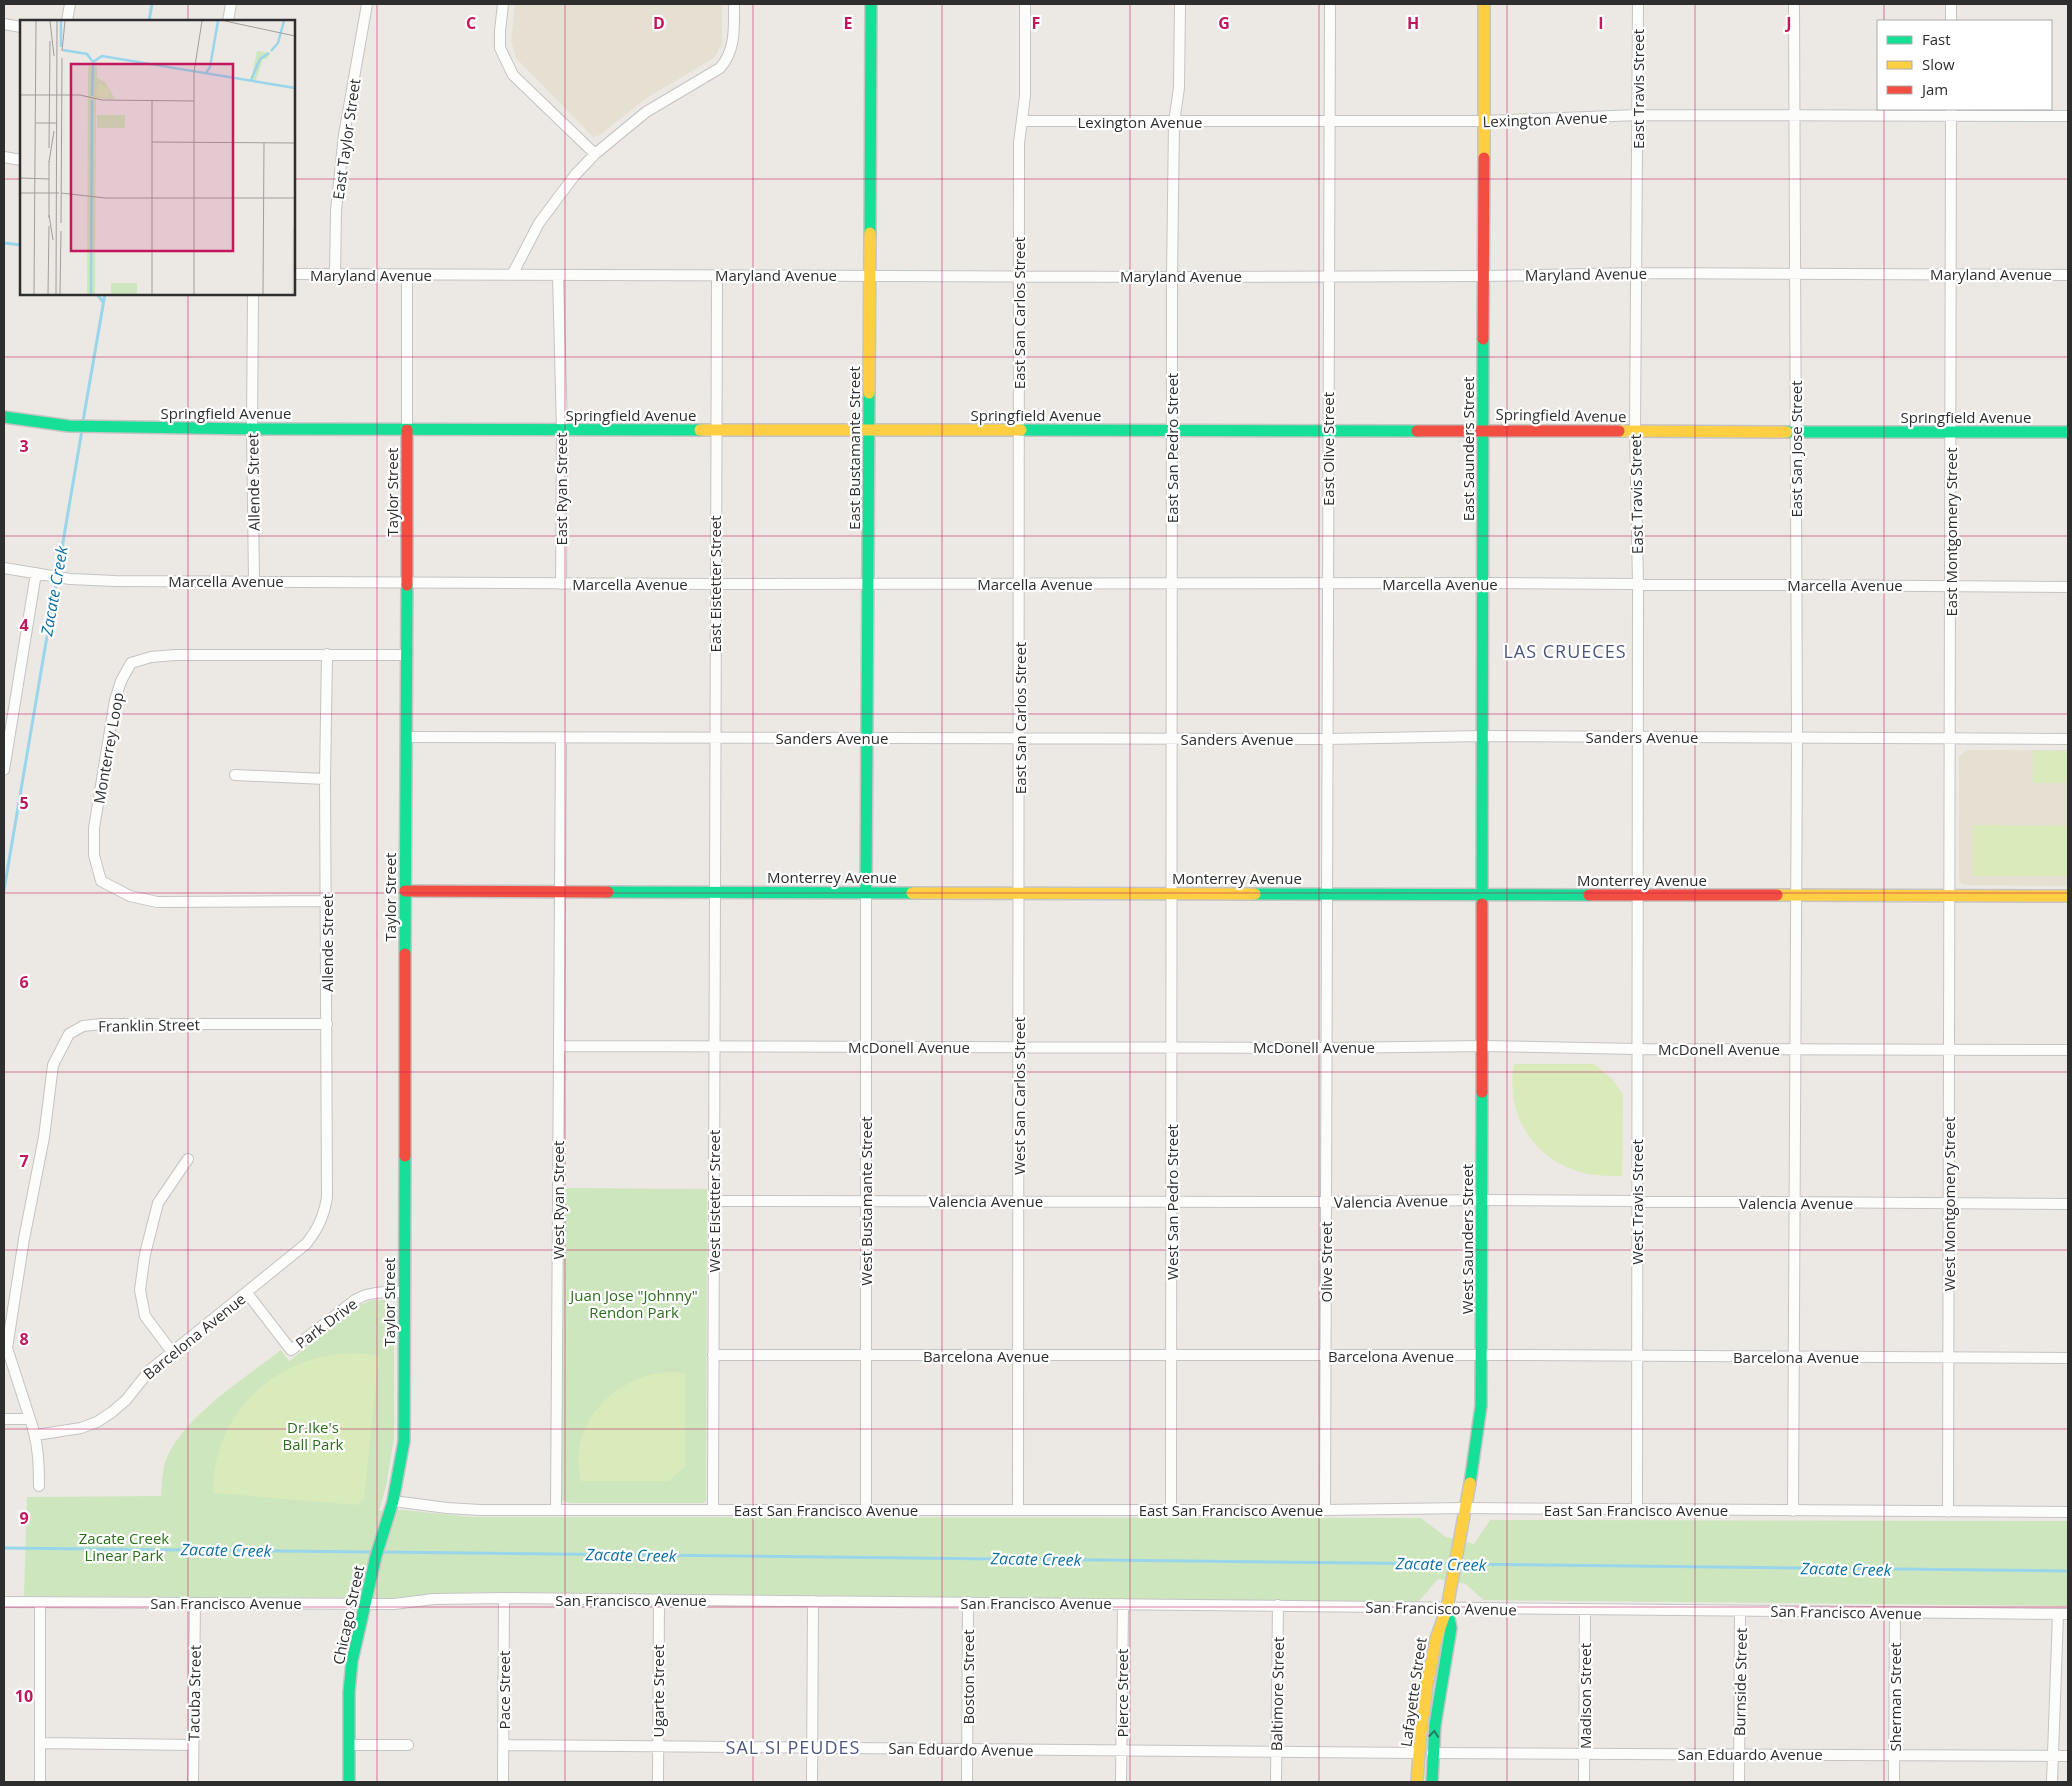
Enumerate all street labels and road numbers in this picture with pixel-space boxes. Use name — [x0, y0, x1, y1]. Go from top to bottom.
street label: East Travis Street — [1628, 29, 1648, 149]
street label: East Taylor Street — [328, 77, 364, 201]
street label: Lexington Avenue — [1482, 107, 1608, 131]
street label: Lexington Avenue — [1078, 112, 1202, 132]
street label: East San Carlos Street — [1009, 237, 1029, 389]
street label: Maryland Avenue — [1525, 263, 1647, 285]
street label: Maryland Avenue — [1930, 264, 2052, 284]
street label: Maryland Avenue — [310, 265, 432, 285]
street label: Maryland Avenue — [715, 265, 837, 285]
street label: Maryland Avenue — [1120, 266, 1242, 286]
street label: East Bustamante Street — [844, 366, 864, 530]
street label: East San Pedro Street — [1162, 373, 1182, 523]
street label: East Saunders Street — [1458, 377, 1478, 521]
street label: East San Jose Street — [1786, 380, 1806, 518]
street label: East Olive Street — [1318, 392, 1338, 506]
street label: Springfield Avenue — [160, 403, 292, 423]
street label: Springfield Avenue — [1495, 404, 1627, 426]
street label: Springfield Avenue — [565, 405, 697, 425]
street label: Springfield Avenue — [970, 405, 1102, 425]
street label: Springfield Avenue — [1900, 407, 2032, 427]
street label: East Ryan Street — [551, 432, 571, 546]
street label: Allende Street — [242, 433, 264, 531]
street label: East Travis Street — [1625, 434, 1647, 554]
street label: East Montgomery Street — [1941, 447, 1961, 617]
street label: Taylor Street — [382, 448, 402, 536]
street label: East Eistetter Street — [705, 515, 725, 653]
street label: Marcella Avenue — [168, 571, 284, 591]
street label: Marcella Avenue — [572, 574, 688, 594]
street label: Marcella Avenue — [977, 574, 1093, 594]
street label: Marcella Avenue — [1382, 574, 1498, 594]
street label: Marcella Avenue — [1787, 575, 1903, 595]
street label: East San Carlos Street — [1010, 642, 1030, 794]
street label: Monterrey Loop — [88, 691, 128, 805]
street label: Sanders Avenue — [1586, 727, 1698, 747]
street label: Sanders Avenue — [776, 728, 888, 748]
street label: Sanders Avenue — [1181, 729, 1293, 749]
street label: Taylor Street — [380, 853, 400, 941]
street label: Monterrey Avenue — [767, 867, 897, 887]
street label: Monterrey Avenue — [1172, 868, 1302, 888]
street label: Monterrey Avenue — [1577, 870, 1707, 890]
street label: Allende Street — [317, 894, 337, 992]
street label: Franklin Street — [98, 1014, 200, 1036]
street label: West San Carlos Street — [1009, 1017, 1029, 1175]
street label: McDonell Avenue — [848, 1037, 970, 1057]
street label: McDonell Avenue — [1253, 1037, 1375, 1057]
street label: McDonell Avenue — [1658, 1039, 1780, 1059]
street label: West Bustamante Street — [856, 1116, 876, 1286]
street label: West Montgomery Street — [1939, 1117, 1959, 1291]
street label: West San Pedro Street — [1162, 1124, 1182, 1280]
street label: West Eistetter Street — [704, 1130, 724, 1272]
street label: West Travis Street — [1627, 1139, 1647, 1265]
street label: West Ryan Street — [548, 1141, 568, 1259]
street label: West Saunders Street — [1457, 1164, 1477, 1314]
street label: Valencia Avenue — [1334, 1190, 1448, 1212]
street label: Valencia Avenue — [929, 1191, 1043, 1211]
street label: Valencia Avenue — [1739, 1193, 1853, 1213]
street label: Olive Street — [1316, 1222, 1336, 1302]
street label: Taylor Street — [379, 1258, 399, 1346]
street label: Barcelona Avenue — [139, 1289, 249, 1383]
street label: Park Drive — [291, 1293, 361, 1353]
street label: Barcelona Avenue — [923, 1346, 1049, 1366]
street label: Barcelona Avenue — [1328, 1346, 1454, 1366]
street label: Barcelona Avenue — [1733, 1347, 1859, 1367]
street label: East San Francisco Avenue — [734, 1500, 918, 1520]
street label: East San Francisco Avenue — [1139, 1500, 1323, 1520]
street label: East San Francisco Avenue — [1544, 1500, 1728, 1520]
street label: Chicago Street — [328, 1564, 368, 1666]
street label: San Francisco Avenue — [555, 1590, 707, 1610]
street label: San Francisco Avenue — [150, 1593, 302, 1613]
street label: San Francisco Avenue — [960, 1593, 1112, 1613]
street label: San Francisco Avenue — [1365, 1597, 1517, 1619]
street label: San Francisco Avenue — [1770, 1601, 1922, 1623]
street label: Burnside Street — [1729, 1628, 1751, 1736]
street label: Boston Street — [958, 1629, 978, 1725]
street label: Lafayette Street — [1395, 1636, 1431, 1748]
street label: Baltimore Street — [1266, 1637, 1288, 1751]
street label: Sherman Street — [1885, 1642, 1905, 1752]
street label: Madison Street — [1575, 1643, 1595, 1749]
street label: Ugarte Street — [648, 1644, 668, 1738]
street label: Tacuba Street — [183, 1645, 205, 1741]
street label: Pierce Street — [1112, 1649, 1132, 1737]
street label: Pace Street — [494, 1651, 514, 1729]
street label: San Eduardo Avenue — [888, 1738, 1034, 1760]
street label: San Eduardo Avenue — [1677, 1744, 1823, 1764]

